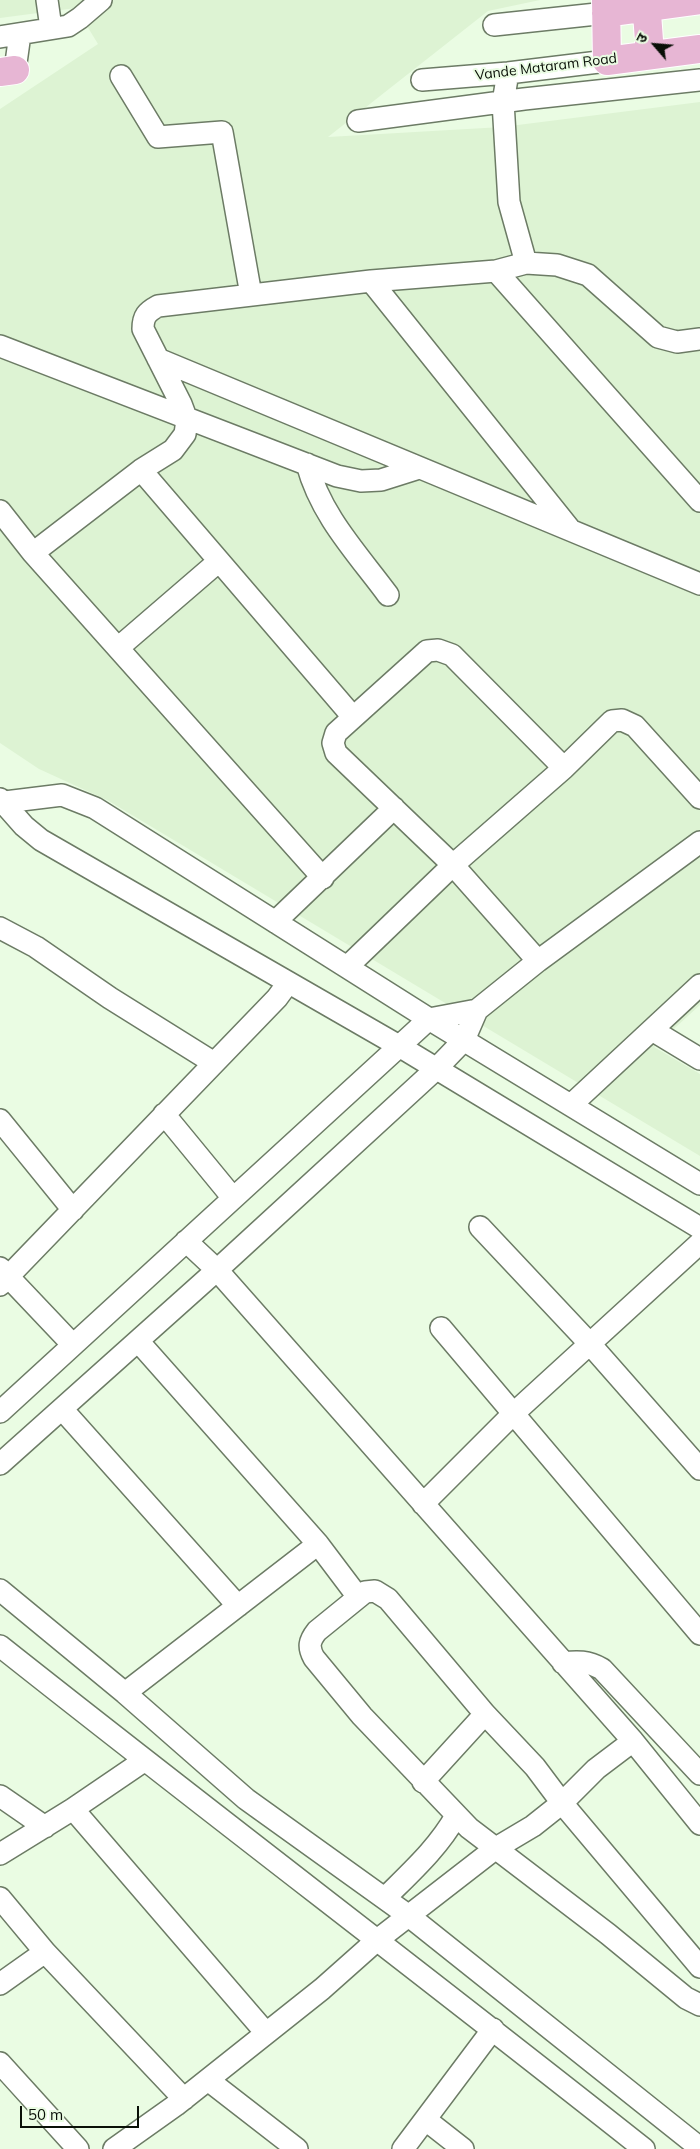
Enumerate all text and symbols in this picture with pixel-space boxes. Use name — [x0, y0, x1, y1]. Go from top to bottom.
north arrow — [630, 20, 680, 70]
text: उ — [632, 30, 652, 46]
street label: Vande Mataram Road — [474, 50, 618, 84]
scale bar — [22, 2096, 141, 2128]
text: 50 m — [28, 2105, 63, 2124]

